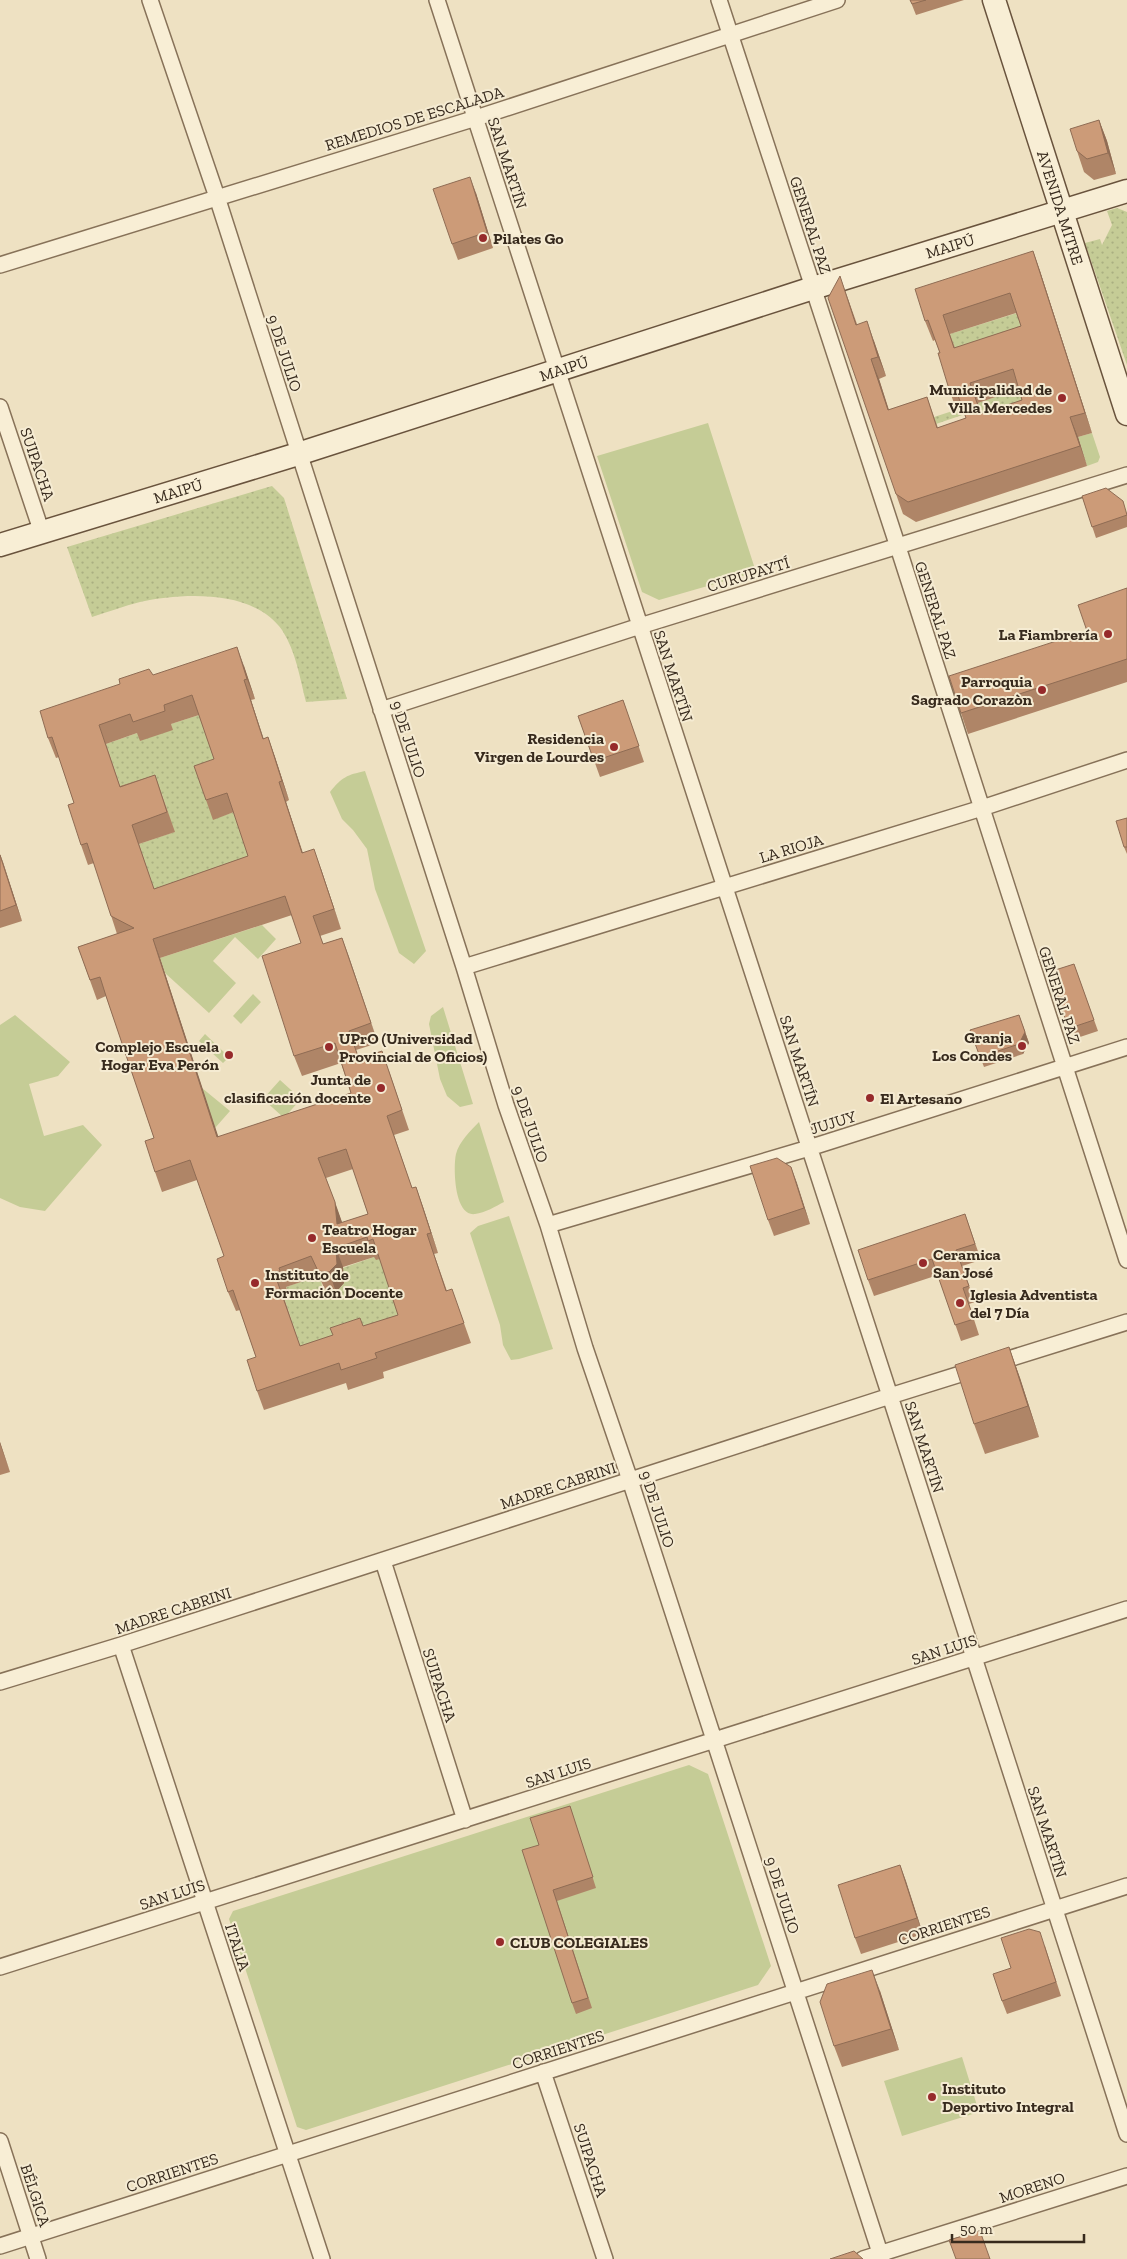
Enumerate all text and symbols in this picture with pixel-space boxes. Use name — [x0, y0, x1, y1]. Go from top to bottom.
street label: REMEDIOS DE ESCALADA — [323, 82, 506, 155]
street label: SAN MARTÍN — [484, 115, 531, 212]
street label: AVENIDA MITRE — [1033, 148, 1087, 267]
street label: GENERAL PAZ — [786, 174, 835, 277]
place label: Pilates Go — [493, 229, 564, 248]
street label: MAIPÚ — [923, 230, 977, 263]
marker: Pilates Go — [477, 232, 489, 244]
street label: 9 DE JULIO — [263, 312, 306, 394]
street label: MAIPÚ — [537, 352, 591, 386]
place label: Municipalidad de Villa Mercedes — [929, 380, 1052, 417]
marker: Municipalidad de Villa Mercedes — [1056, 392, 1068, 404]
street label: SUIPACHA — [16, 425, 59, 504]
street label: MAIPÚ — [151, 475, 205, 508]
street label: CURUPAYTÍ — [705, 553, 792, 596]
street label: GENERAL PAZ — [911, 559, 960, 662]
place label: La Fiambrería — [998, 625, 1098, 644]
street label: SAN MARTÍN — [650, 628, 697, 725]
marker: La Fiambrería — [1102, 628, 1114, 640]
place label: Parroquia Sagrado Corazòn — [911, 672, 1033, 709]
marker: Parroquia Sagrado Corazòn — [1036, 684, 1048, 696]
street label: 9 DE JULIO — [387, 698, 430, 780]
place label: Residencia Virgen de Lourdes — [475, 729, 604, 766]
marker: Residencia Virgen de Lourdes — [608, 741, 620, 753]
street label: LA RIOJA — [757, 830, 826, 867]
street label: GENERAL PAZ — [1035, 944, 1084, 1047]
street label: SAN MARTÍN — [776, 1013, 823, 1110]
place label: Granja Los Condes — [932, 1028, 1012, 1065]
place label: UPrO (Universidad Provincial de Oficios) — [339, 1029, 488, 1066]
place label: Complejo Escuela Hogar Eva Perón — [95, 1037, 219, 1074]
marker: Granja Los Condes — [1016, 1040, 1028, 1052]
marker: UPrO (Universidad Provincial de Oficios) — [323, 1041, 335, 1053]
marker: Complejo Escuela Hogar Eva Perón — [223, 1049, 235, 1061]
place label: Junta de clasificación docente — [224, 1070, 371, 1107]
marker: Junta de clasificación docente — [375, 1082, 387, 1094]
street label: 9 DE JULIO — [509, 1083, 553, 1165]
place label: El Artesano — [880, 1089, 963, 1108]
marker: El Artesano — [864, 1092, 876, 1104]
street label: JUJUY — [808, 1106, 859, 1138]
place label: Teatro Hogar Escuela — [322, 1220, 417, 1257]
marker: Teatro Hogar Escuela — [306, 1232, 318, 1244]
place label: Ceramica San José — [933, 1245, 1001, 1282]
marker: Ceramica San José — [917, 1257, 929, 1269]
place label: Instituto de Formación Docente — [265, 1265, 403, 1302]
marker: Instituto de Formación Docente — [249, 1277, 261, 1289]
place label: Iglesia Adventista del 7 Día — [970, 1285, 1098, 1322]
marker: Iglesia Adventista del 7 Día — [954, 1297, 966, 1309]
street label: SAN MARTÍN — [901, 1399, 948, 1496]
street label: MADRE CABRINI — [498, 1458, 619, 1513]
street label: 9 DE JULIO — [636, 1468, 679, 1550]
street label: MADRE CABRINI — [113, 1583, 234, 1638]
street label: SAN LUIS — [909, 1630, 979, 1669]
street label: SUIPACHA — [419, 1646, 461, 1725]
street label: SAN LUIS — [523, 1753, 593, 1792]
street label: SAN MARTÍN — [1024, 1784, 1071, 1881]
street label: 9 DE JULIO — [761, 1854, 804, 1936]
street label: SAN LUIS — [137, 1875, 207, 1914]
street label: CORRIENTES — [896, 1902, 993, 1949]
street label: ITALIA — [221, 1921, 254, 1974]
place label: CLUB COLEGIALES — [510, 1933, 648, 1952]
marker: CLUB COLEGIALES — [494, 1936, 506, 1948]
street label: CORRIENTES — [510, 2026, 607, 2073]
place label: Instituto Deportivo Integral — [942, 2079, 1074, 2116]
marker: Instituto Deportivo Integral — [926, 2091, 938, 2103]
street label: SUIPACHA — [570, 2121, 612, 2200]
street label: CORRIENTES — [124, 2149, 221, 2196]
street label: BÉLGICA — [17, 2162, 55, 2229]
street label: MORENO — [997, 2168, 1068, 2207]
scale bar — [952, 2212, 1084, 2244]
text: 50 m — [960, 2220, 993, 2238]

